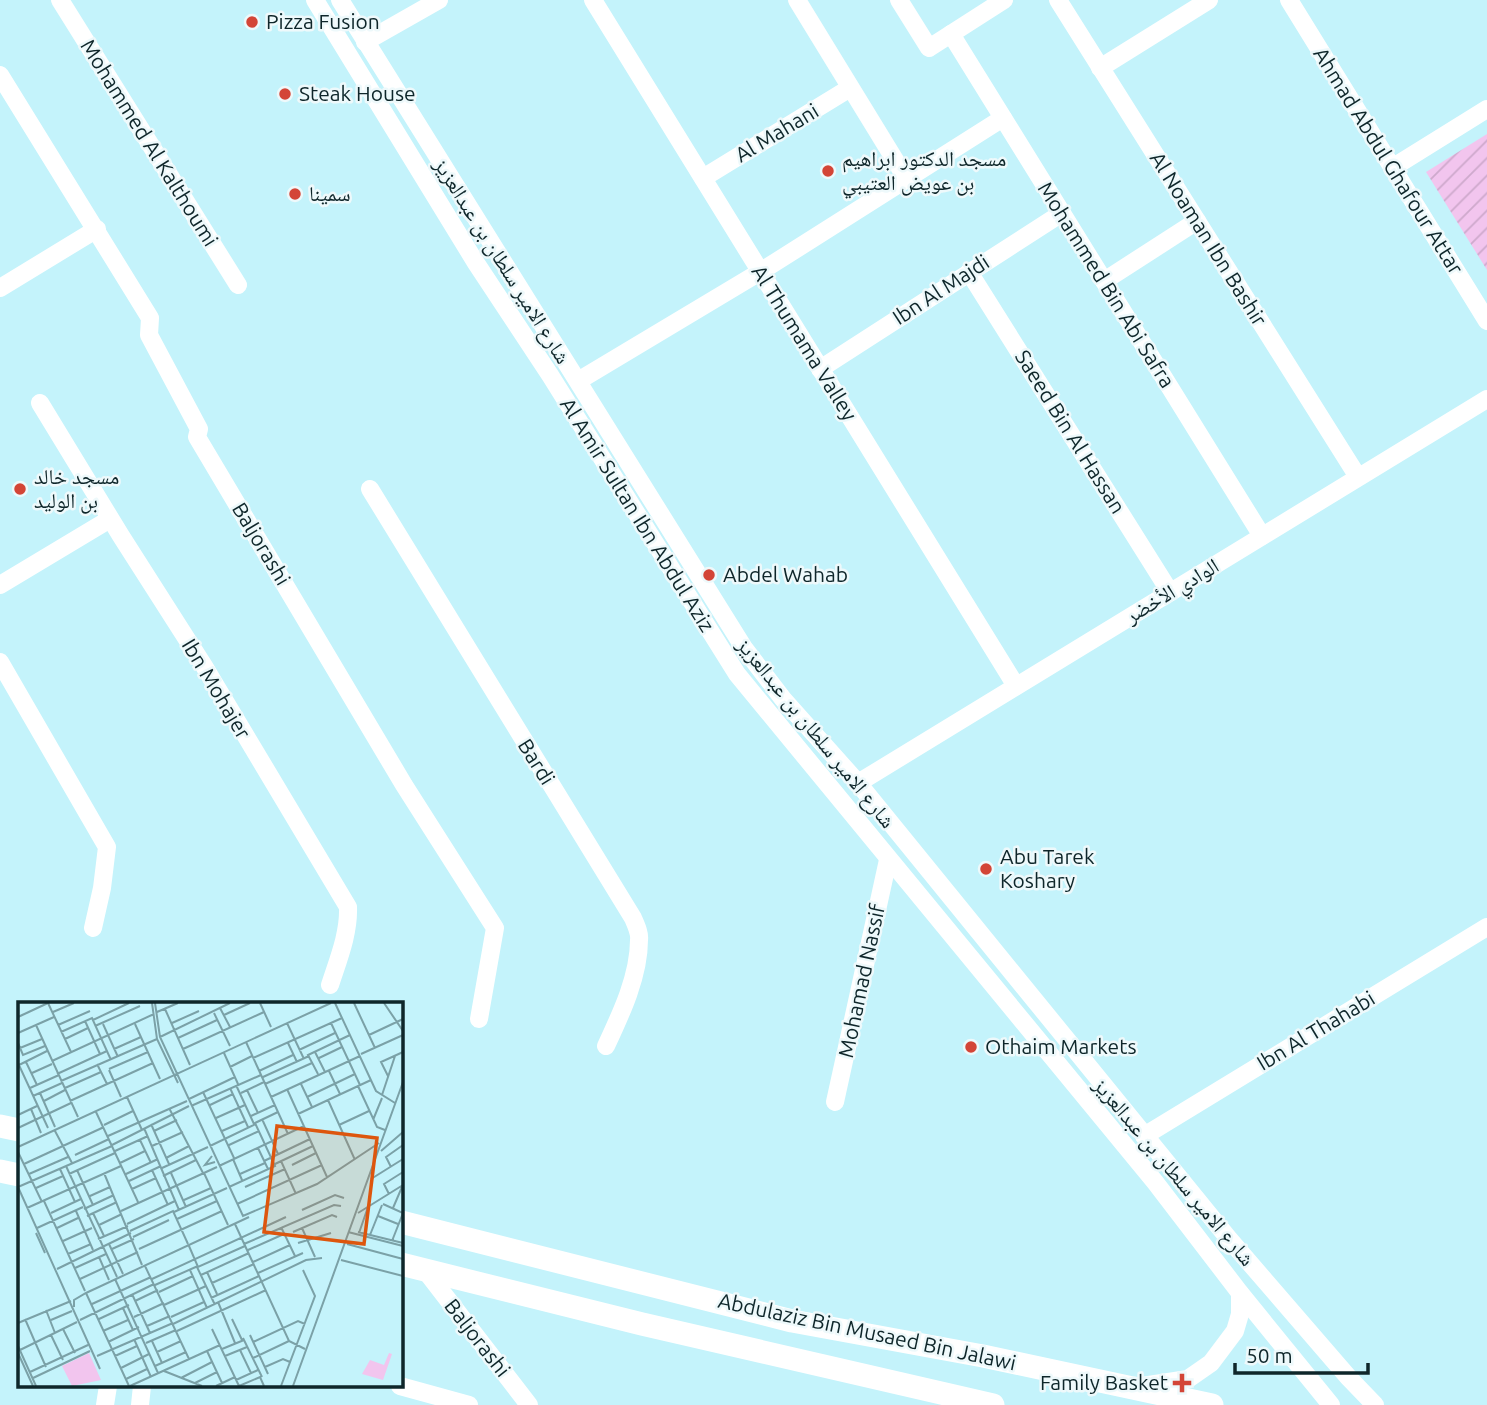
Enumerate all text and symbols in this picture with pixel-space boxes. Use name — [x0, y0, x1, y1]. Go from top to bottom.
place label: Pizza Fusion — [266, 9, 380, 33]
marker: Pizza Fusion — [244, 14, 260, 30]
street label: Mohammed Al Kalthoumi — [76, 35, 223, 250]
street label: Ahmad Abdul Ghafour Attar — [1309, 43, 1469, 278]
place label: Steak House — [299, 81, 416, 105]
marker: Steak House — [277, 86, 293, 102]
street label: Al Mahani — [730, 98, 822, 166]
place label: مسجد الدكتور ابراهيم بن عويض العتيبي — [842, 146, 1006, 199]
street label: Al Noaman Ibn Bashir — [1146, 147, 1272, 330]
street label: شارع الامير سلطان بن عبدالعزيز — [428, 153, 576, 369]
marker: مسجد الدكتور ابراهيم بن عويض العتيبي — [820, 163, 836, 179]
street label: Mohammed Bin Abi Safra — [1034, 177, 1180, 392]
place label: سمينا — [309, 181, 351, 205]
marker: سمينا — [287, 186, 303, 202]
street label: Ibn Al Majdi — [888, 249, 993, 329]
street label: Al Thumama Valley — [747, 260, 862, 425]
street label: Saeed Bin Al Hassan — [1011, 346, 1131, 517]
street label: Al Amir Sultan Ibn Abdul Aziz — [556, 393, 720, 636]
place label: مسجد خالد بن الوليد — [34, 464, 119, 514]
marker: مسجد خالد بن الوليد — [12, 481, 28, 497]
street label: Baljorashi — [228, 498, 296, 589]
street label: الوادي الأخضر — [1120, 553, 1225, 633]
place label: Abdel Wahab — [723, 562, 848, 586]
marker: Abdel Wahab — [701, 567, 717, 583]
street label: شارع الامير سلطان بن عبدالعزيز — [731, 632, 901, 833]
street label: Ibn Mohajer — [178, 634, 256, 743]
street label: Bardi — [514, 734, 560, 789]
place label: Abu Tarek Koshary — [1000, 844, 1095, 892]
marker: Abu Tarek Koshary — [978, 861, 994, 877]
street label: Mohamad Nassif — [833, 901, 889, 1060]
street label: Ibn Al Thahabi — [1252, 986, 1379, 1075]
inset map — [18, 1002, 402, 1388]
place label: Othaim Markets — [985, 1034, 1137, 1058]
marker: Othaim Markets — [963, 1039, 979, 1055]
street label: شارع الامير سلطان بن عبدالعزيز — [1087, 1072, 1260, 1271]
street label: Abdulaziz Bin Musaed Bin Jalawi — [716, 1288, 1018, 1374]
street label: Baljorashi — [440, 1294, 516, 1381]
scale bar — [1235, 1332, 1368, 1376]
text: 50 m — [1246, 1343, 1293, 1367]
place label: Family Basket — [1040, 1370, 1168, 1394]
marker: Family Basket — [1174, 1375, 1190, 1391]

